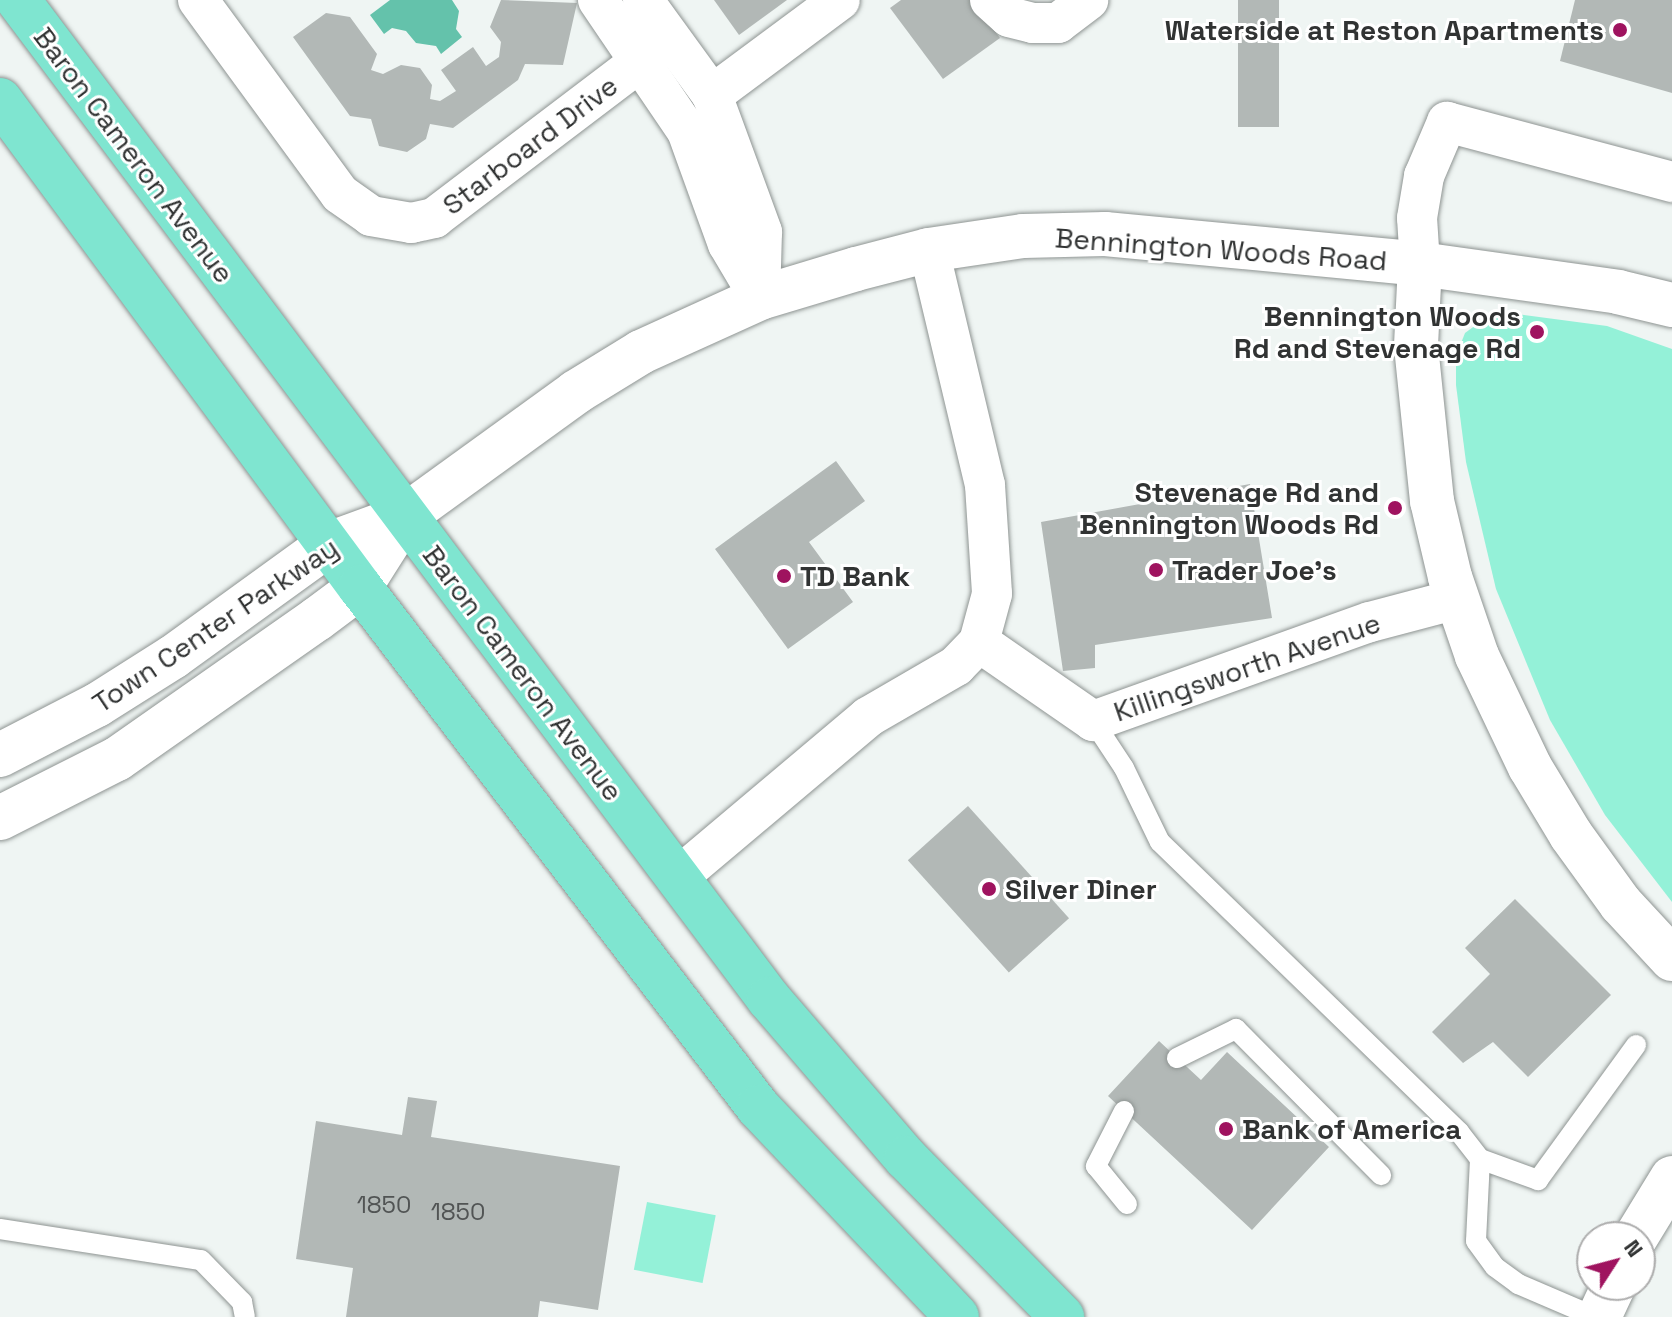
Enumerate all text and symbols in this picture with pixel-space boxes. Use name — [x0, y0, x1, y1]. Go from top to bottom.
place label: Waterside at Reston Apartments — [1164, 13, 1604, 47]
street label: Baron Cameron Avenue — [27, 20, 241, 290]
marker: Waterside at Reston Apartments — [1611, 21, 1629, 39]
street label: Starboard Drive — [436, 68, 624, 222]
street label: Bennington Woods Road — [1054, 221, 1388, 277]
place label: Bennington Woods Rd and Stevenage Rd — [1234, 299, 1521, 365]
marker: Bennington Woods Rd and Stevenage Rd — [1528, 323, 1546, 341]
place label: Stevenage Rd and Bennington Woods Rd — [1079, 475, 1379, 541]
marker: Stevenage Rd and Bennington Woods Rd — [1386, 499, 1404, 517]
street label: Town Center Parkway — [86, 530, 344, 720]
street label: Baron Cameron Avenue — [416, 538, 630, 808]
place label: Trader Joe's — [1172, 553, 1337, 587]
place label: TD Bank — [800, 559, 910, 593]
marker: Trader Joe's — [1147, 561, 1165, 579]
marker: TD Bank — [775, 567, 793, 585]
street label: Killingsworth Avenue — [1109, 605, 1385, 729]
place label: Silver Diner — [1005, 872, 1157, 906]
marker: Silver Diner — [980, 880, 998, 898]
place label: Bank of America — [1242, 1112, 1462, 1146]
marker: Bank of America — [1217, 1120, 1235, 1138]
house number: 1850 — [357, 1191, 411, 1219]
house number: 1850 — [431, 1198, 485, 1226]
north arrow — [1576, 1221, 1656, 1301]
text: N — [1618, 1234, 1649, 1262]

